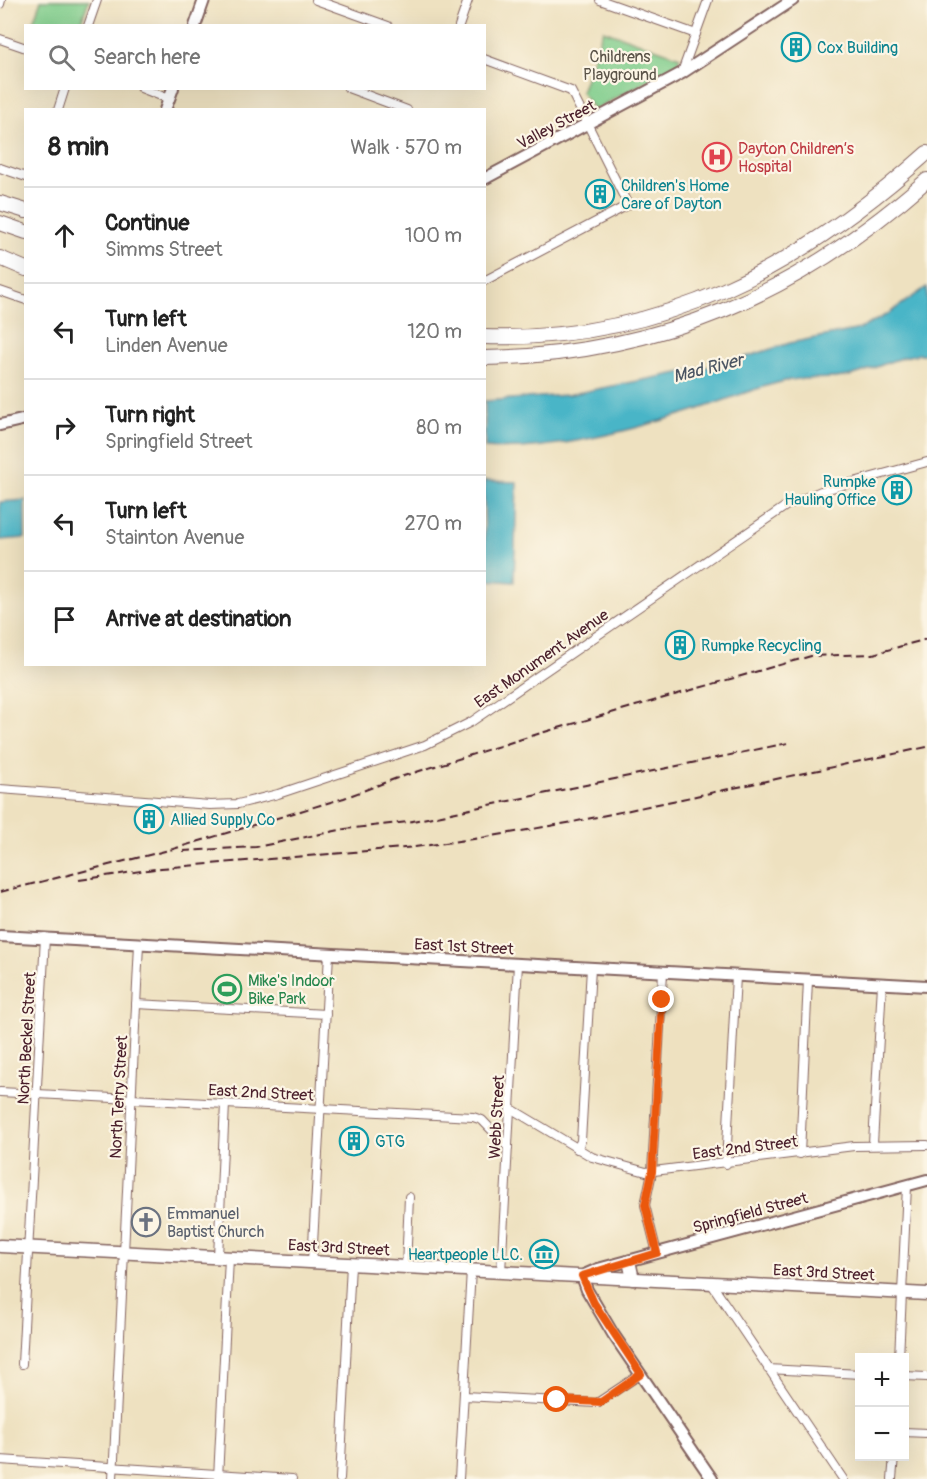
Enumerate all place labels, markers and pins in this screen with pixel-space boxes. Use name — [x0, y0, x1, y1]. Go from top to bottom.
building icon: Cox Building — [780, 31, 812, 63]
place label: Cox Building — [817, 38, 898, 58]
place label: Dayton Children’s Hospital — [738, 139, 854, 177]
hospital icon: Dayton Children’s Hospital — [701, 141, 733, 173]
place label: Children's Home Care of Dayton — [621, 176, 729, 214]
building icon: Children's Home Care of Dayton — [584, 178, 616, 210]
place label: Rumpke Hauling Office — [784, 472, 876, 510]
building icon: Rumpke Hauling Office — [881, 474, 913, 506]
building icon: Rumpke Recycling — [664, 629, 696, 661]
place label: Rumpke Recycling — [701, 636, 821, 656]
building icon: Allied Supply Co — [133, 803, 165, 835]
place label: Allied Supply Co — [170, 810, 276, 830]
place label: Mike's Indoor Bike Park — [248, 971, 335, 1009]
sports icon: Mike's Indoor Bike Park — [211, 973, 243, 1005]
building icon: GTG — [338, 1125, 370, 1157]
place label: GTG — [375, 1132, 405, 1152]
place label: Emmanuel Baptist Church — [167, 1204, 264, 1242]
church icon: Emmanuel Baptist Church — [130, 1206, 162, 1238]
museum icon: Heartpeople LLC. — [528, 1238, 560, 1270]
place label: Heartpeople LLC. — [408, 1245, 523, 1265]

